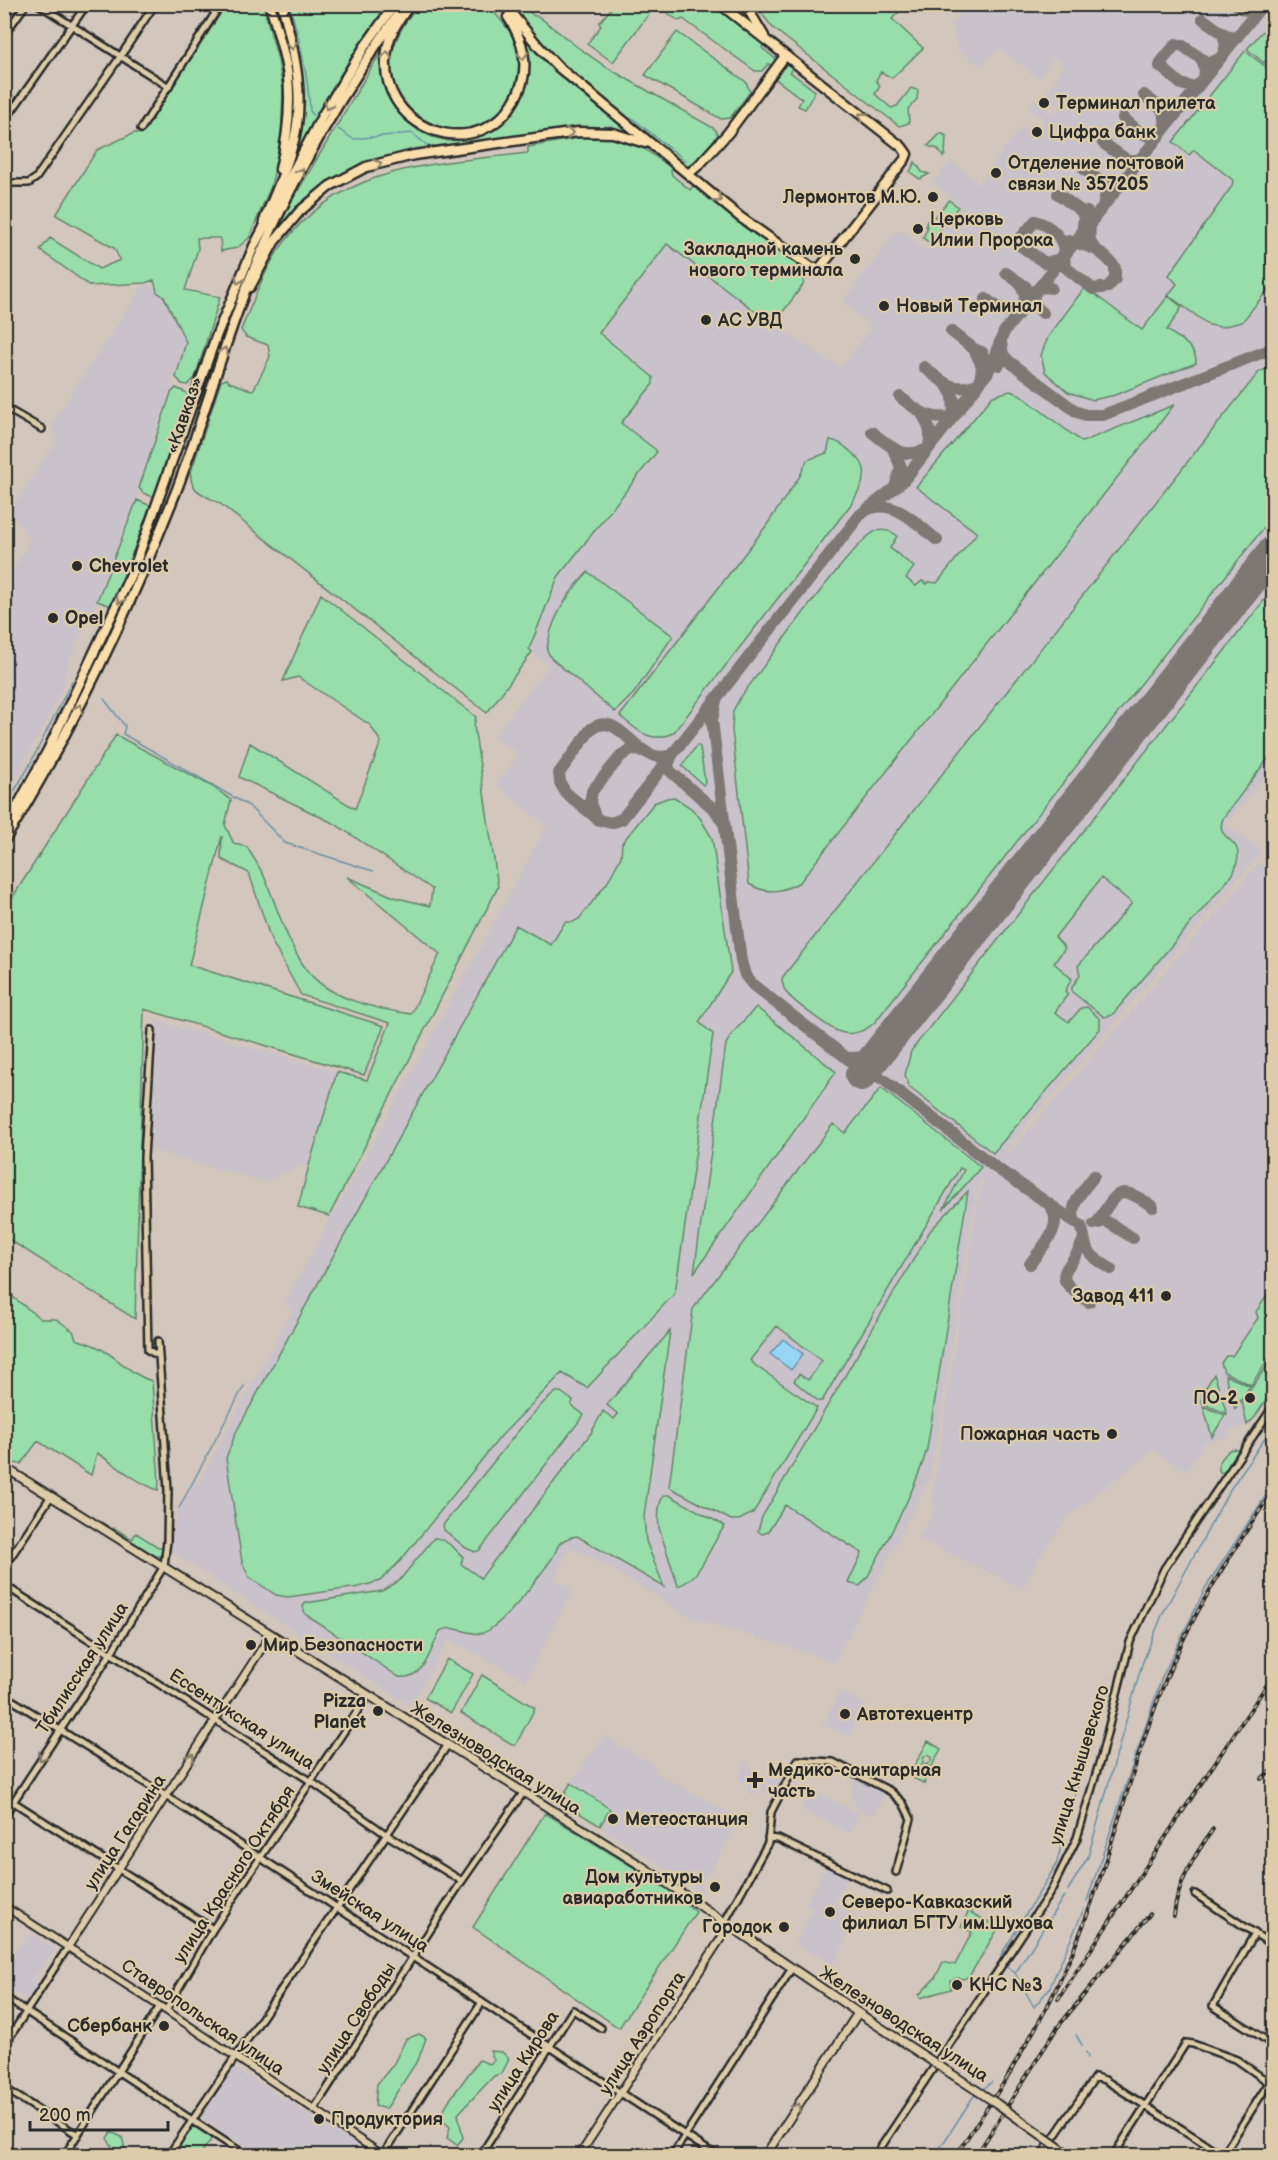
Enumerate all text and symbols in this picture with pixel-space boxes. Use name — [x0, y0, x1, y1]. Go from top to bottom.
one-way arrow — [285, 41, 298, 51]
one-way arrow — [380, 51, 393, 60]
one-way arrow — [516, 52, 529, 61]
place label: Терминал прилета — [1056, 93, 1216, 114]
marker: Терминал прилета — [1037, 96, 1051, 110]
one-way arrow — [323, 100, 335, 110]
one-way arrow — [858, 112, 869, 123]
place label: Цифра банк — [1049, 122, 1156, 143]
marker: Цифра банк — [1030, 125, 1044, 139]
one-way arrow — [566, 127, 575, 140]
place label: Отделение почтовой связи № 357205 — [1008, 153, 1184, 195]
one-way arrow — [372, 158, 383, 171]
marker: Отделение почтовой связи № 357205 — [989, 166, 1003, 180]
one-way arrow — [294, 168, 305, 178]
place label: Лермонтов М.Ю. — [782, 187, 921, 208]
marker: Лермонтов М.Ю. — [926, 190, 940, 204]
one-way arrow — [711, 191, 722, 202]
place label: Церковь Илии Пророка — [930, 209, 1054, 251]
marker: Церковь Илии Пророка — [911, 222, 925, 236]
place label: Закладной камень нового терминала — [684, 239, 844, 281]
marker: Закладной камень нового терминала — [848, 252, 862, 266]
one-way arrow — [235, 273, 247, 284]
place label: Новый Терминал — [896, 296, 1042, 317]
marker: Новый Терминал — [877, 299, 891, 313]
place label: АС УВД — [717, 310, 782, 331]
marker: АС УВД — [699, 313, 713, 327]
one-way arrow — [216, 346, 229, 356]
street label: «Кавказ» — [162, 374, 207, 456]
place label: Chevrolet — [89, 556, 168, 577]
marker: Chevrolet — [70, 559, 84, 573]
one-way arrow — [115, 593, 127, 604]
place label: Opel — [65, 608, 103, 629]
marker: Opel — [46, 611, 60, 625]
one-way arrow — [71, 704, 83, 715]
place label: Завод 411 — [1072, 1286, 1154, 1307]
marker: Завод 411 — [1159, 1289, 1173, 1303]
place label: ПО-2 — [1193, 1388, 1238, 1409]
marker: ПО-2 — [1243, 1391, 1257, 1405]
place label: Пожарная часть — [960, 1424, 1101, 1445]
marker: Пожарная часть — [1105, 1427, 1119, 1441]
street label: Тбилисская улица — [32, 1598, 133, 1738]
place label: Мир Безопасности — [263, 1635, 423, 1656]
marker: Мир Безопасности — [244, 1638, 258, 1652]
street label: Ессентукская улица — [165, 1665, 319, 1774]
street label: улица Кнышевского — [1045, 1683, 1114, 1848]
place label: Pizza Planet — [313, 1691, 366, 1733]
street label: Железноводская улица — [407, 1697, 585, 1820]
marker: Pizza Planet — [371, 1704, 385, 1718]
place label: Автотехцентр — [856, 1704, 973, 1725]
marker: Автотехцентр — [838, 1707, 852, 1721]
one-way arrow — [38, 1750, 49, 1761]
one-way arrow — [184, 1753, 196, 1763]
place label: Медико-санитарная часть — [768, 1760, 941, 1802]
street label: улица Гагарина — [80, 1770, 171, 1894]
marker: Медико-санитарная часть — [746, 1771, 764, 1789]
street label: улица Красного Октября — [169, 1782, 300, 1967]
place label: Метеостанция — [625, 1809, 748, 1830]
marker: Метеостанция — [606, 1812, 620, 1826]
street label: Змейская улица — [307, 1866, 433, 1957]
place label: Дом культуры авиаработников — [563, 1867, 703, 1909]
marker: Дом культуры авиаработников — [708, 1880, 722, 1894]
place label: Северо-Кавказский филиал БГТУ им.Шухова — [842, 1892, 1054, 1934]
marker: Северо-Кавказский филиал БГТУ им.Шухова — [823, 1905, 837, 1919]
place label: Городок — [702, 1917, 772, 1938]
marker: Городок — [777, 1920, 791, 1934]
street label: Ставропольская улица — [117, 1955, 288, 2080]
street label: улица Свободы — [313, 1959, 400, 2078]
street label: Железноводская улица — [815, 1962, 992, 2087]
street label: улица Аэропорта — [595, 1967, 690, 2099]
place label: КНС №3 — [969, 1975, 1042, 1996]
marker: КНС №3 — [950, 1978, 964, 1992]
street label: улица Кирова — [483, 2007, 564, 2116]
place label: Сбербанк — [67, 2016, 152, 2037]
marker: Сбербанк — [157, 2019, 171, 2033]
scale bar — [30, 2094, 168, 2132]
one-way arrow — [790, 2102, 801, 2113]
text: 200 m — [39, 2105, 91, 2126]
place label: Продуктория — [331, 2109, 443, 2130]
marker: Продуктория — [312, 2112, 326, 2126]

